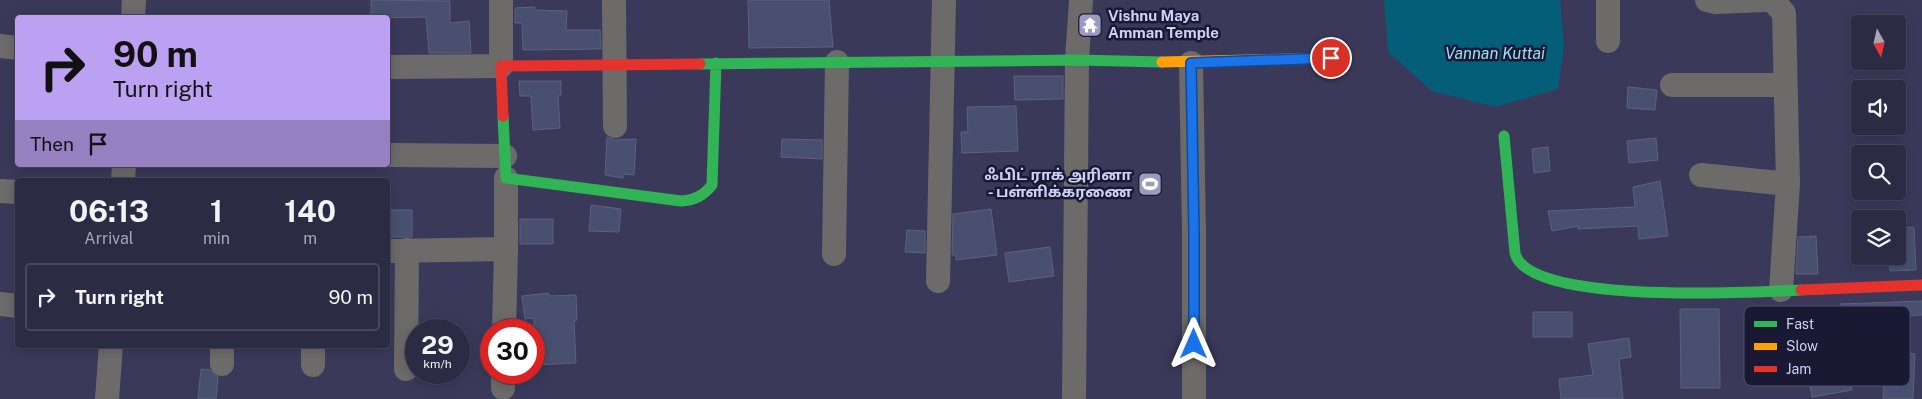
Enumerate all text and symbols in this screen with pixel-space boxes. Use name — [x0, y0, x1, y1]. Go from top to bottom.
place label: Vishnu Maya Amman Temple — [1108, 7, 1219, 41]
temple icon: Vishnu Maya Amman Temple — [1077, 12, 1103, 38]
north arrow — [1851, 15, 1906, 70]
map controls — [1851, 15, 1906, 265]
text: 90 m — [113, 34, 198, 75]
icon: right — [30, 35, 95, 100]
pin — [1310, 37, 1352, 79]
icon: arrive — [1317, 44, 1345, 72]
water label: Vannan Kuttai — [1445, 44, 1545, 63]
text: Turn right — [113, 76, 213, 102]
button: sound — [1851, 80, 1906, 135]
icon: arrive — [84, 130, 112, 158]
text: Then — [30, 133, 74, 155]
button: search — [1851, 145, 1906, 200]
place label: ஃபிட் ராக் அரினா - பள்ளிக்கரணை — [984, 166, 1133, 201]
sports icon: ஃபிட் ராக் அரினா - பள்ளிக்கரணை — [1137, 171, 1163, 197]
text: 06:13 — [69, 193, 149, 229]
text: 1 — [210, 193, 223, 229]
text: 140 — [284, 193, 336, 229]
button: layers — [1851, 210, 1906, 265]
text: Arrival — [84, 229, 134, 248]
text: min — [203, 229, 230, 248]
text: m — [303, 229, 317, 248]
icon: right — [32, 283, 60, 311]
text: Turn right — [75, 286, 164, 308]
text: 90 m — [329, 286, 373, 308]
legend — [1744, 306, 1910, 386]
text: Fast — [1786, 316, 1814, 332]
position arrow — [1167, 317, 1219, 369]
speed limit sign: 30 — [480, 319, 545, 384]
text: 29 — [421, 330, 454, 360]
text: Slow — [1786, 338, 1818, 354]
text: km/h — [423, 357, 452, 371]
text: Jam — [1786, 361, 1811, 377]

